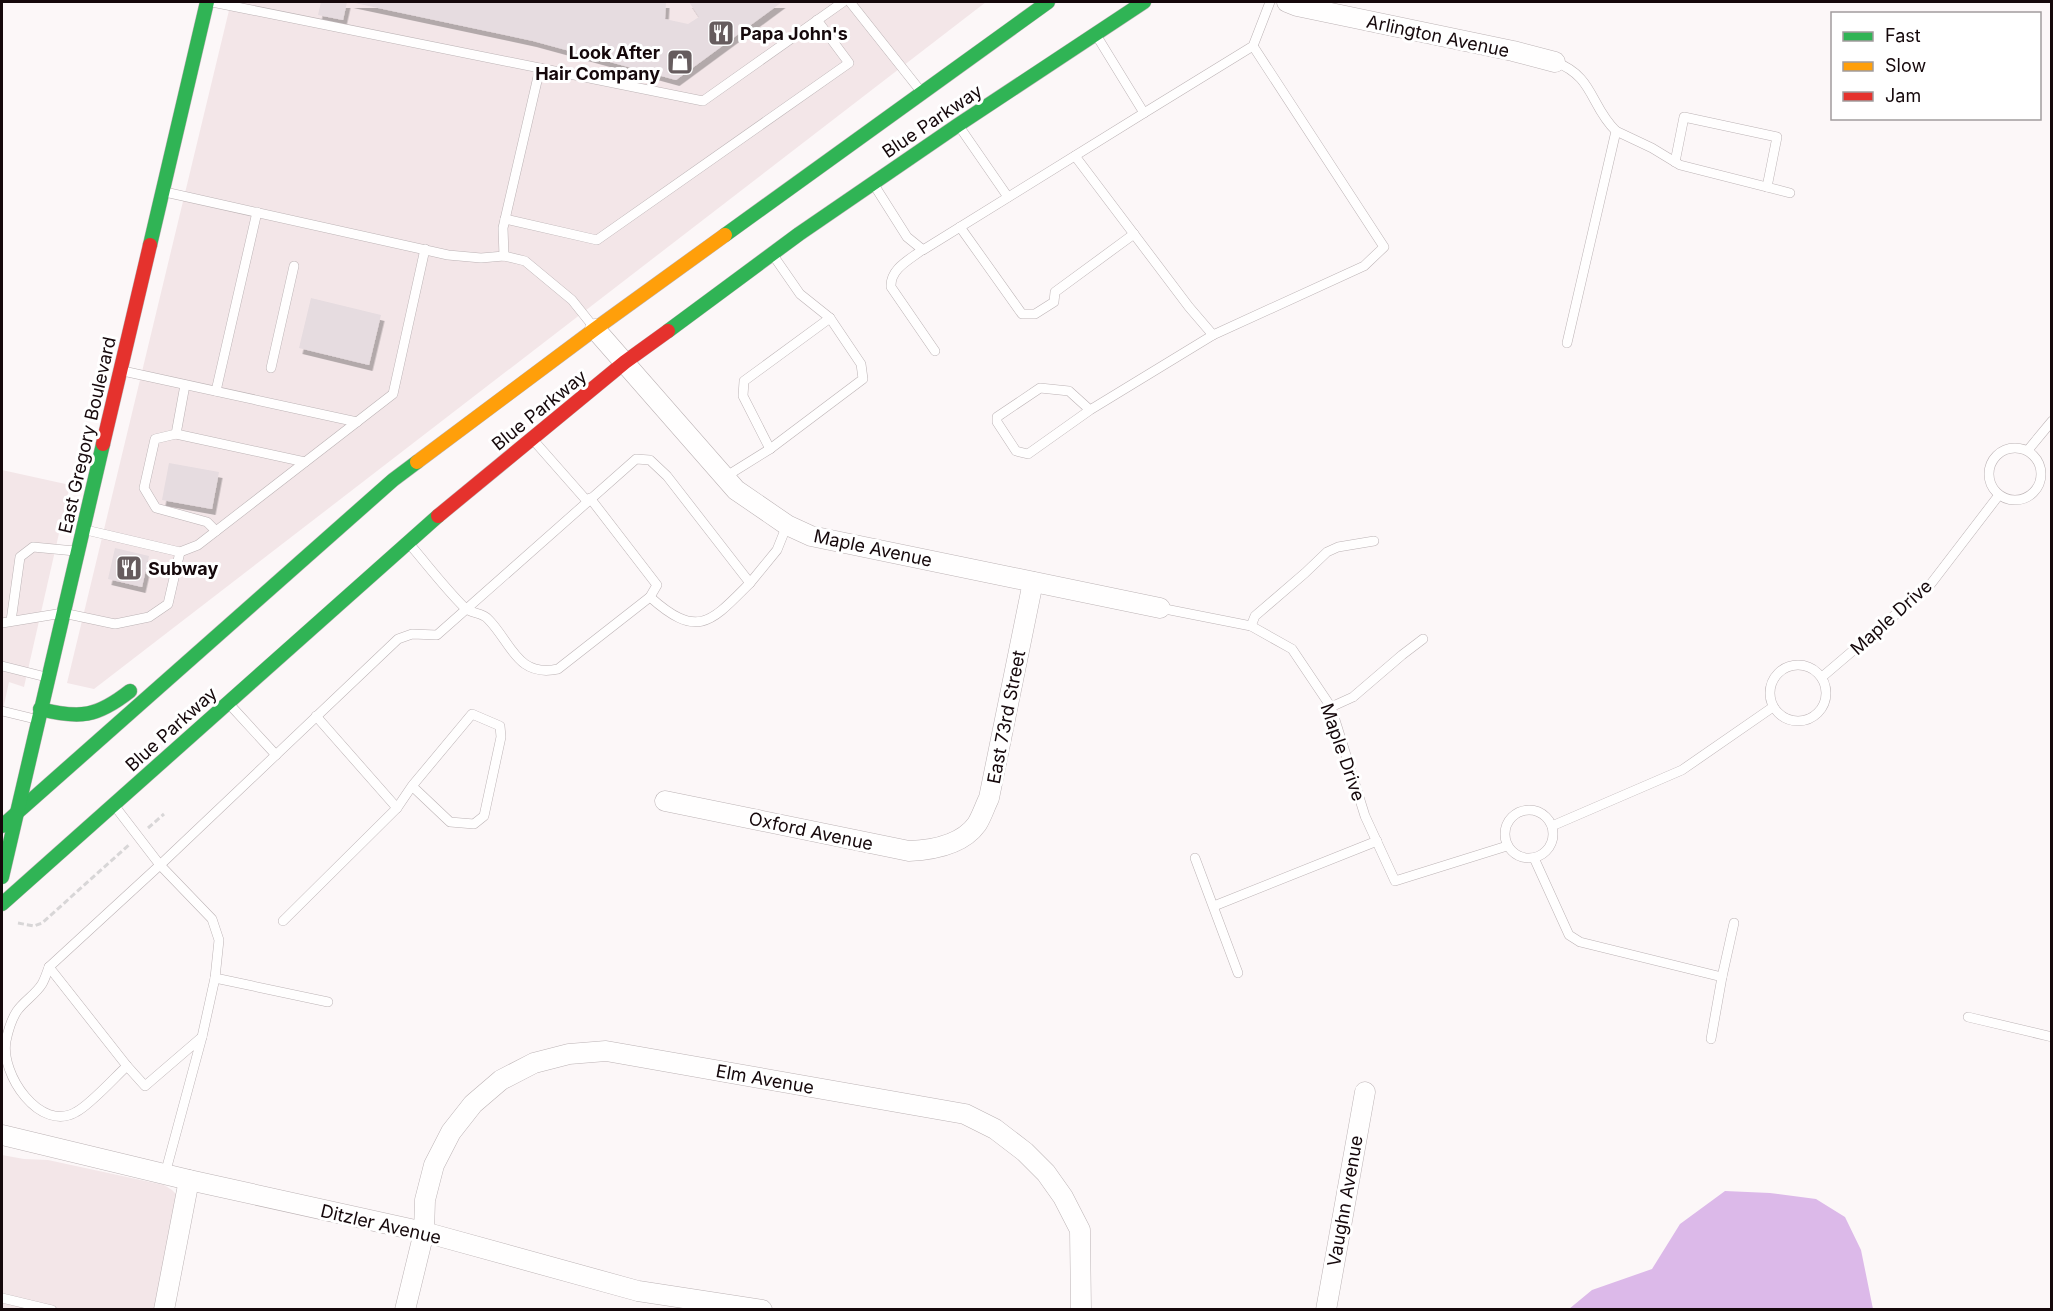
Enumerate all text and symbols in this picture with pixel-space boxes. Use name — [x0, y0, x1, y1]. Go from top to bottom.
street label: Arlington Avenue — [1365, 11, 1511, 61]
legend — [1831, 12, 2041, 120]
restaurant icon: Papa John's — [706, 18, 736, 48]
place label: Papa John's — [740, 23, 848, 44]
text: Fast — [1885, 25, 1921, 46]
place label: Look After Hair Company — [535, 42, 660, 84]
shop icon: Look After Hair Company — [665, 47, 695, 77]
text: Slow — [1885, 55, 1926, 76]
street label: Blue Parkway — [878, 80, 986, 162]
text: Jam — [1885, 85, 1921, 106]
street label: East Gregory Boulevard — [54, 335, 120, 535]
street label: Blue Parkway — [487, 365, 591, 455]
street label: Maple Avenue — [812, 525, 934, 571]
restaurant icon: Subway — [114, 553, 144, 583]
place label: Subway — [148, 558, 218, 579]
street label: Maple Drive — [1846, 575, 1936, 659]
street label: East 73rd Street — [983, 648, 1029, 786]
street label: Blue Parkway — [121, 683, 221, 775]
street label: Maple Drive — [1316, 700, 1370, 804]
street label: Oxford Avenue — [747, 808, 875, 854]
street label: Elm Avenue — [714, 1060, 816, 1098]
street label: Vaughn Avenue — [1323, 1134, 1367, 1268]
street label: Ditzler Avenue — [319, 1200, 443, 1248]

